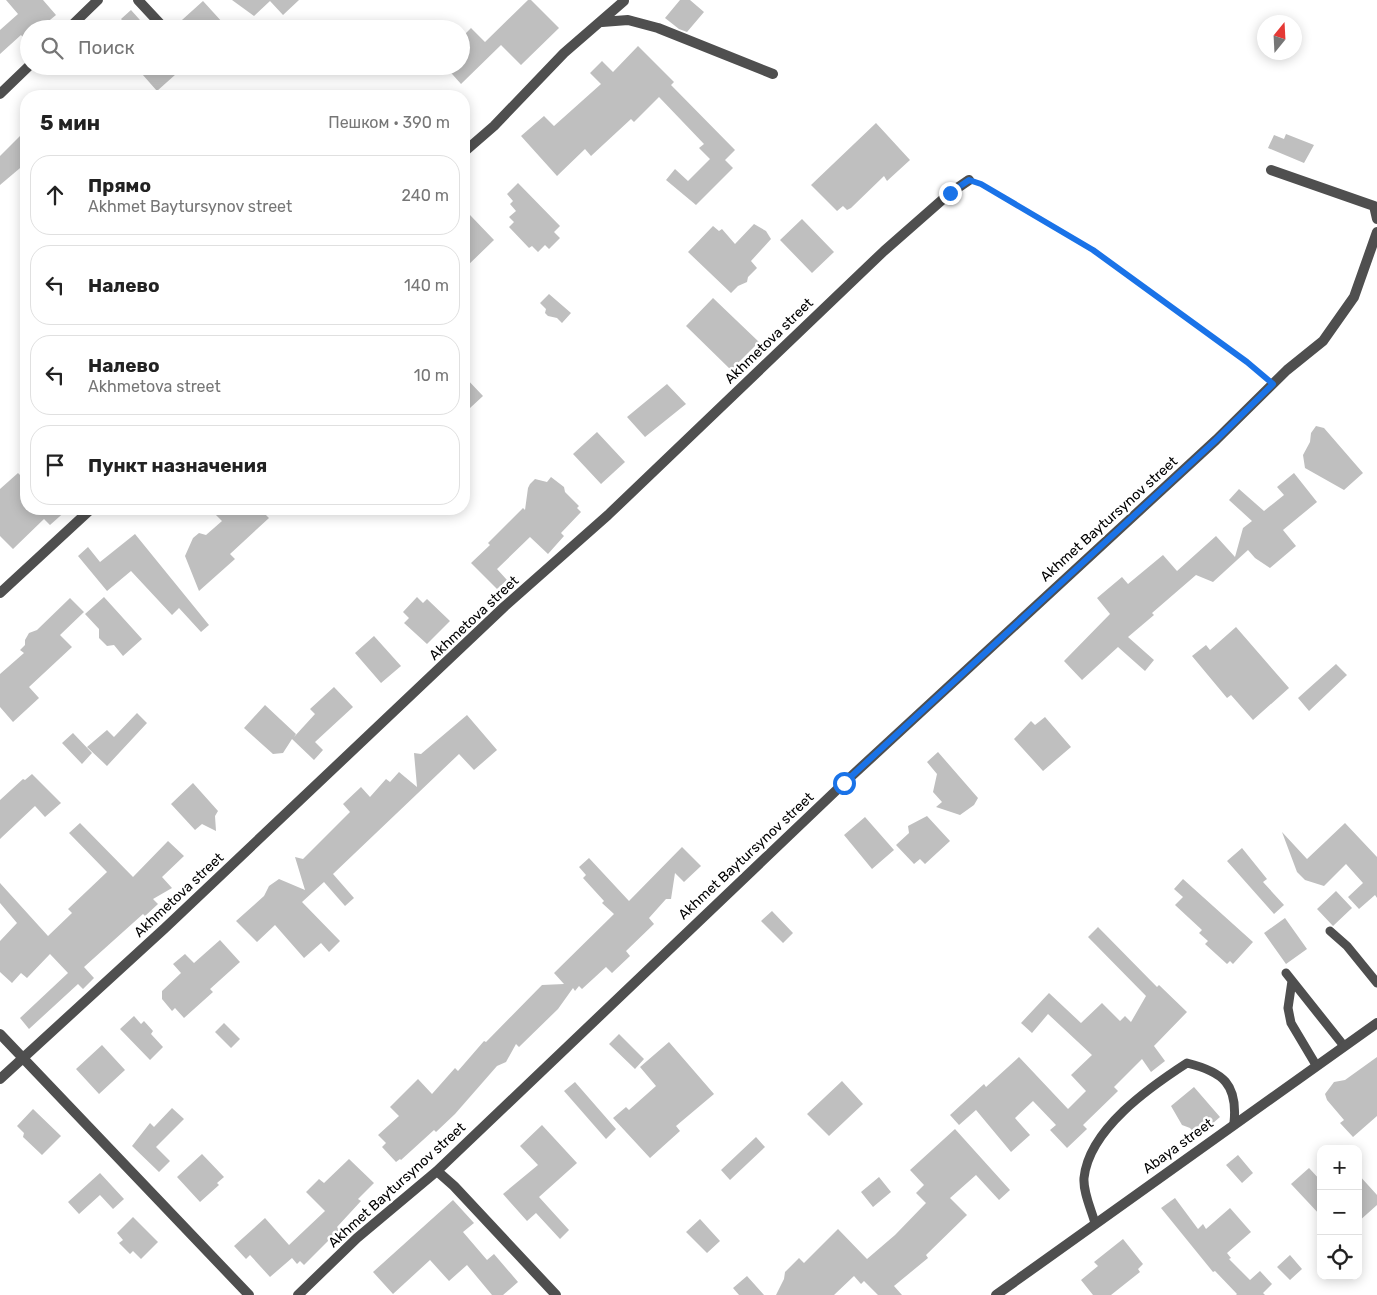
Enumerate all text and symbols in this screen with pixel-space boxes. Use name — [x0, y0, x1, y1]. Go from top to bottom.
north arrow — [1257, 15, 1302, 60]
search box — [20, 20, 470, 75]
icon: search — [38, 34, 66, 62]
text: Поиск — [78, 36, 135, 59]
text: 5 мин — [40, 110, 100, 135]
text: Пешком · 390 m — [328, 113, 450, 132]
text: Прямо — [88, 174, 151, 197]
icon: ahead — [41, 181, 69, 209]
route end — [939, 182, 962, 205]
text: 240 m — [402, 186, 449, 205]
text: Akhmet Baytursynov street — [88, 197, 292, 216]
icon: left — [41, 271, 69, 299]
text: Налево — [88, 274, 160, 297]
text: 140 m — [404, 276, 449, 295]
street label: Akhmetova street — [721, 294, 817, 387]
text: Налево — [88, 354, 160, 377]
icon: left — [41, 361, 69, 389]
text: 10 m — [414, 366, 449, 385]
text: Akhmetova street — [88, 377, 221, 396]
icon: arrive — [41, 451, 69, 479]
street label: Akhmet Baytursynov street — [1037, 453, 1181, 585]
text: Пункт назначения — [88, 454, 267, 477]
street label: Akhmetova street — [426, 572, 523, 664]
route start — [833, 772, 856, 795]
street label: Akhmet Baytursynov street — [675, 788, 818, 923]
street label: Akhmetova street — [131, 849, 228, 941]
street label: Abaya street — [1140, 1114, 1217, 1177]
street label: Akhmet Baytursynov street — [325, 1119, 469, 1251]
map controls — [1317, 1145, 1362, 1280]
button: + — [1317, 1145, 1362, 1190]
button: − — [1317, 1190, 1362, 1235]
button: locate — [1317, 1235, 1362, 1280]

